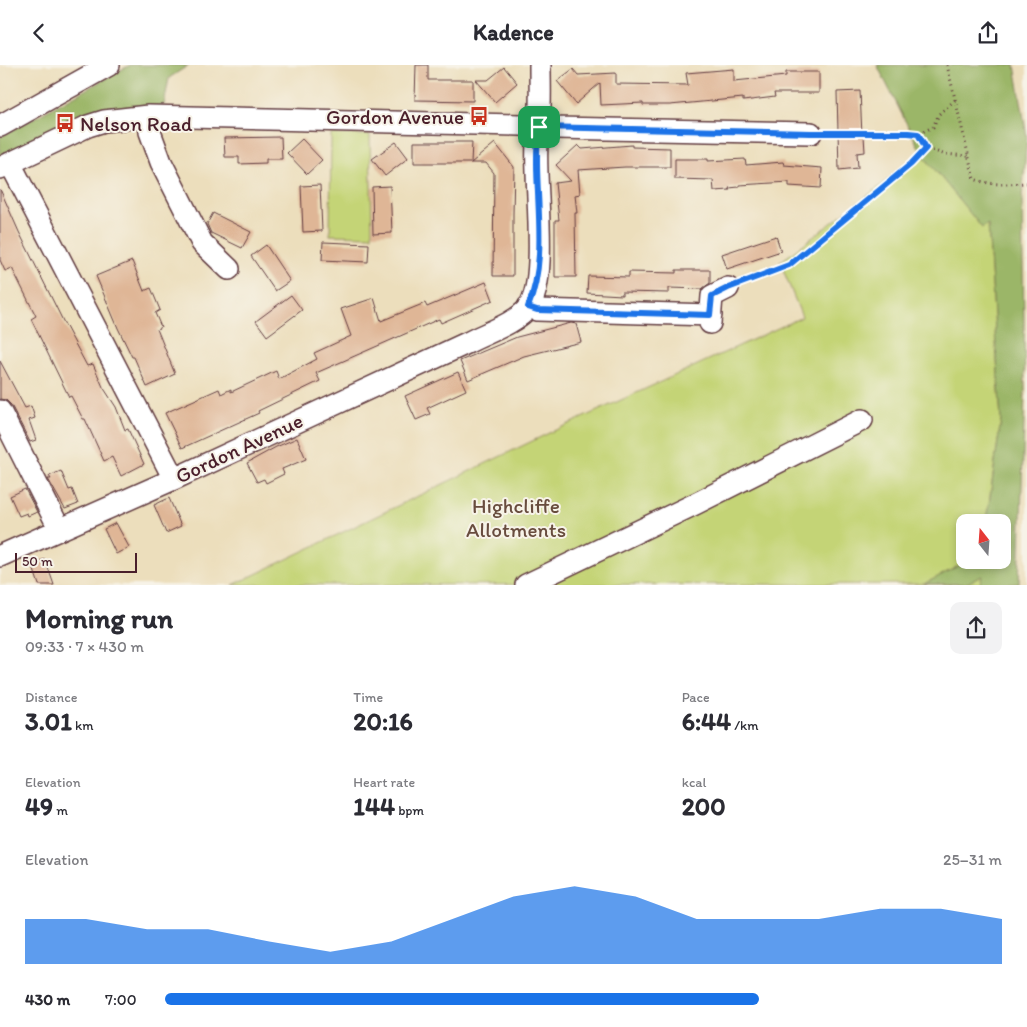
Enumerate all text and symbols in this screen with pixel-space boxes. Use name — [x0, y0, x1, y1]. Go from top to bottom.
icon: back — [25, 19, 53, 47]
text: Kadence — [473, 19, 554, 46]
icon: share — [974, 19, 1002, 47]
place label: Gordon Avenue — [326, 104, 464, 129]
bus stop icon: Gordon Avenue — [468, 105, 490, 127]
pin — [518, 106, 560, 148]
place label: Nelson Road — [80, 111, 193, 136]
bus stop icon: Nelson Road — [54, 112, 76, 134]
icon: arrive — [525, 113, 553, 141]
street label: Gordon Avenue — [171, 408, 307, 488]
park label: Highcliffe Allotments — [466, 493, 566, 542]
north arrow — [956, 514, 1011, 569]
map controls — [956, 514, 1011, 569]
scale bar — [15, 549, 138, 573]
text: 50 m — [22, 553, 53, 570]
text: Morning run — [25, 601, 173, 635]
button: share — [950, 602, 1002, 654]
text: 09:33 · 7 × 430 m — [25, 637, 144, 656]
text: Distance — [25, 689, 77, 706]
text: Time — [353, 689, 383, 706]
text: Pace — [682, 689, 710, 706]
text: 3.01 — [25, 706, 72, 736]
text: 20:16 — [353, 706, 413, 736]
text: 6:44 — [682, 706, 731, 736]
text: km — [72, 717, 93, 734]
text: /km — [731, 717, 759, 734]
text: Elevation — [25, 774, 81, 791]
text: Heart rate — [353, 774, 415, 791]
text: kcal — [682, 774, 707, 791]
text: 49 — [25, 791, 53, 821]
text: 144 — [353, 791, 395, 821]
text: 200 — [682, 791, 726, 821]
text: m — [53, 802, 68, 819]
text: bpm — [395, 802, 424, 819]
text: Elevation — [25, 850, 89, 869]
text: 25–31 m — [943, 850, 1002, 869]
text: 430 m — [25, 990, 70, 1009]
text: 7:00 — [105, 990, 137, 1009]

